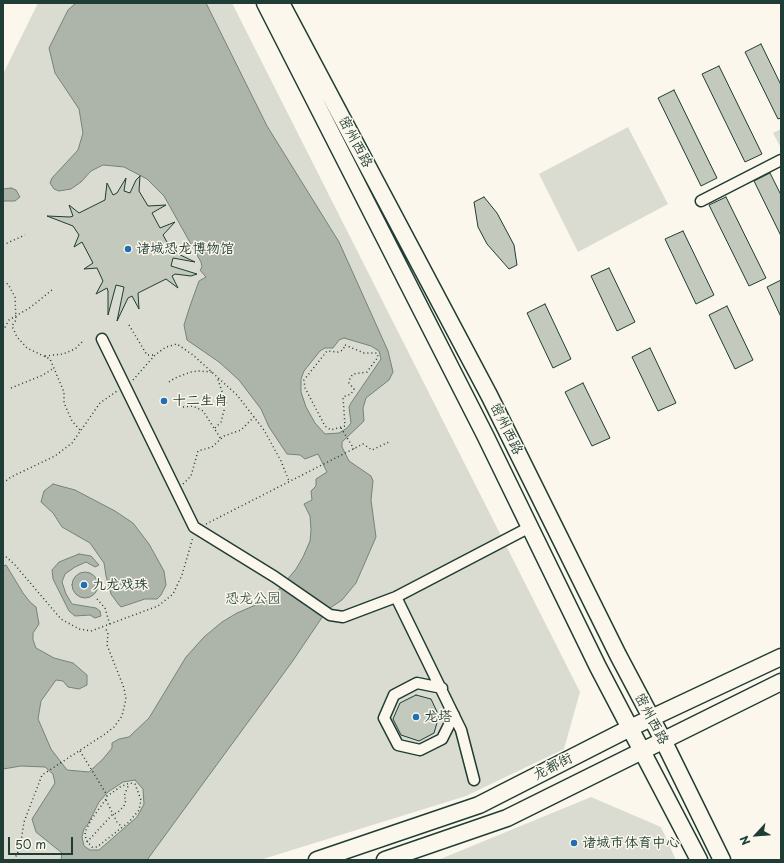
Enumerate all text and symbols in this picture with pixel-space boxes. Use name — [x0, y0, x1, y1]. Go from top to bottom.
street label: 密州西路 — [334, 113, 376, 171]
place label: 诸城恐龙博物馆 — [136, 241, 234, 257]
marker: 诸城恐龙博物馆 — [123, 244, 133, 254]
place label: 十二生肖 — [172, 393, 228, 409]
marker: 十二生肖 — [159, 396, 169, 406]
street label: 密州西路 — [486, 400, 526, 458]
place label: 九龙戏珠 — [92, 577, 148, 593]
marker: 九龙戏珠 — [79, 580, 89, 590]
park label: 恐龙公园 — [225, 591, 281, 607]
street label: 密州西路 — [630, 690, 672, 748]
place label: 龙塔 — [424, 709, 452, 725]
marker: 龙塔 — [411, 712, 421, 722]
street label: 龙都街 — [530, 750, 576, 784]
north arrow — [736, 815, 776, 855]
scale bar — [10, 829, 75, 855]
text: N — [735, 833, 754, 848]
text: 50 m — [15, 835, 46, 853]
place label: 诸城市体育中心 — [582, 835, 680, 851]
marker: 诸城市体育中心 — [569, 838, 579, 848]

